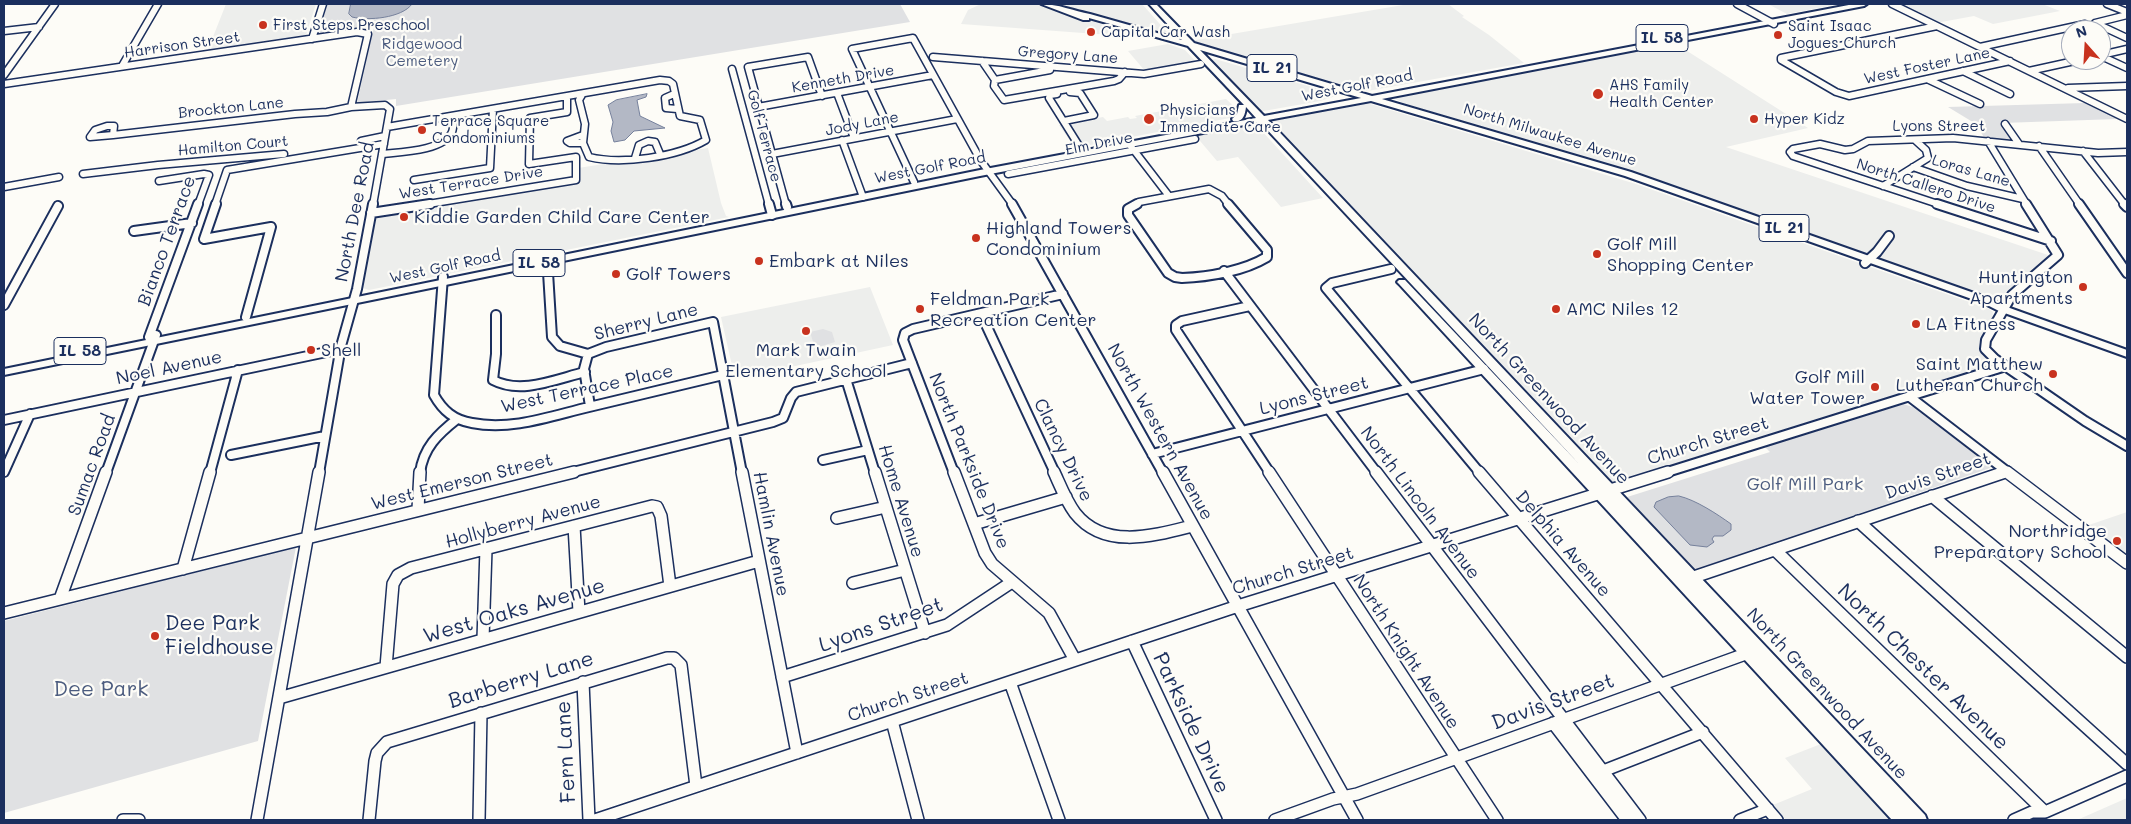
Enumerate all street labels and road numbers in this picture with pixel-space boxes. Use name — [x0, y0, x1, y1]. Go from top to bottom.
road number: IL 58 — [1636, 24, 1688, 52]
street label: Harrison Street — [123, 28, 241, 62]
street label: Gregory Lane — [1017, 43, 1119, 67]
street label: West Foster Lane — [1862, 44, 1992, 88]
road number: IL 21 — [1247, 54, 1297, 82]
street label: Kenneth Drive — [790, 61, 896, 97]
street label: West Golf Road — [1300, 66, 1414, 106]
street label: Golf Terrace — [743, 88, 785, 184]
street label: Brockton Lane — [177, 94, 285, 122]
street label: North Milwaukee Avenue — [1461, 100, 1639, 170]
street label: Jody Lane — [824, 108, 900, 140]
street label: Lyons Street — [1893, 117, 1985, 135]
street label: Elm Drive — [1064, 129, 1134, 159]
street label: Hamilton Court — [177, 132, 289, 160]
street label: North Dee Road — [331, 140, 379, 284]
street label: West Golf Road — [873, 148, 987, 188]
street label: Loras Lane — [1930, 151, 2012, 191]
street label: North Callero Drive — [1854, 155, 1998, 217]
street label: West Terrace Drive — [398, 163, 544, 203]
street label: Bianco Terrace — [133, 173, 201, 309]
road number: IL 21 — [1759, 214, 1809, 242]
street label: West Golf Road — [388, 246, 502, 288]
road number: IL 58 — [513, 250, 565, 276]
street label: Sherry Lane — [592, 299, 700, 345]
street label: North Greenwood Avenue — [1464, 309, 1634, 489]
road number: IL 58 — [54, 338, 106, 364]
street label: North Western Avenue — [1102, 340, 1218, 524]
street label: Noel Avenue — [114, 346, 224, 390]
street label: West Terrace Place — [499, 360, 675, 418]
street label: North Parkside Drive — [924, 370, 1014, 552]
street label: Lyons Street — [1257, 372, 1371, 420]
street label: Clancy Drive — [1029, 395, 1097, 505]
street label: Sumac Road — [64, 411, 120, 519]
street label: Church Street — [1645, 412, 1771, 470]
street label: North Lincoln Avenue — [1356, 422, 1484, 584]
street label: Home Avenue — [874, 442, 928, 560]
street label: Davis Street — [1882, 448, 1994, 504]
street label: West Emerson Street — [369, 449, 555, 515]
street label: Hamlin Avenue — [748, 470, 794, 598]
street label: Delphia Avenue — [1511, 486, 1615, 602]
street label: Hollyberry Avenue — [443, 491, 603, 553]
street label: Church Street — [1230, 542, 1356, 600]
street label: North Knight Avenue — [1348, 571, 1464, 733]
street label: West Oaks Avenue — [420, 573, 608, 649]
street label: North Chester Avenue — [1832, 579, 2014, 755]
street label: Lyons Street — [816, 592, 946, 658]
street label: North Greenwood Avenue — [1742, 604, 1912, 784]
street label: Barberry Lane — [445, 646, 597, 714]
street label: Parkside Drive — [1147, 648, 1235, 798]
street label: Church Street — [845, 667, 971, 727]
street label: Davis Street — [1488, 668, 1618, 736]
street label: Fern Lane — [551, 700, 581, 804]

